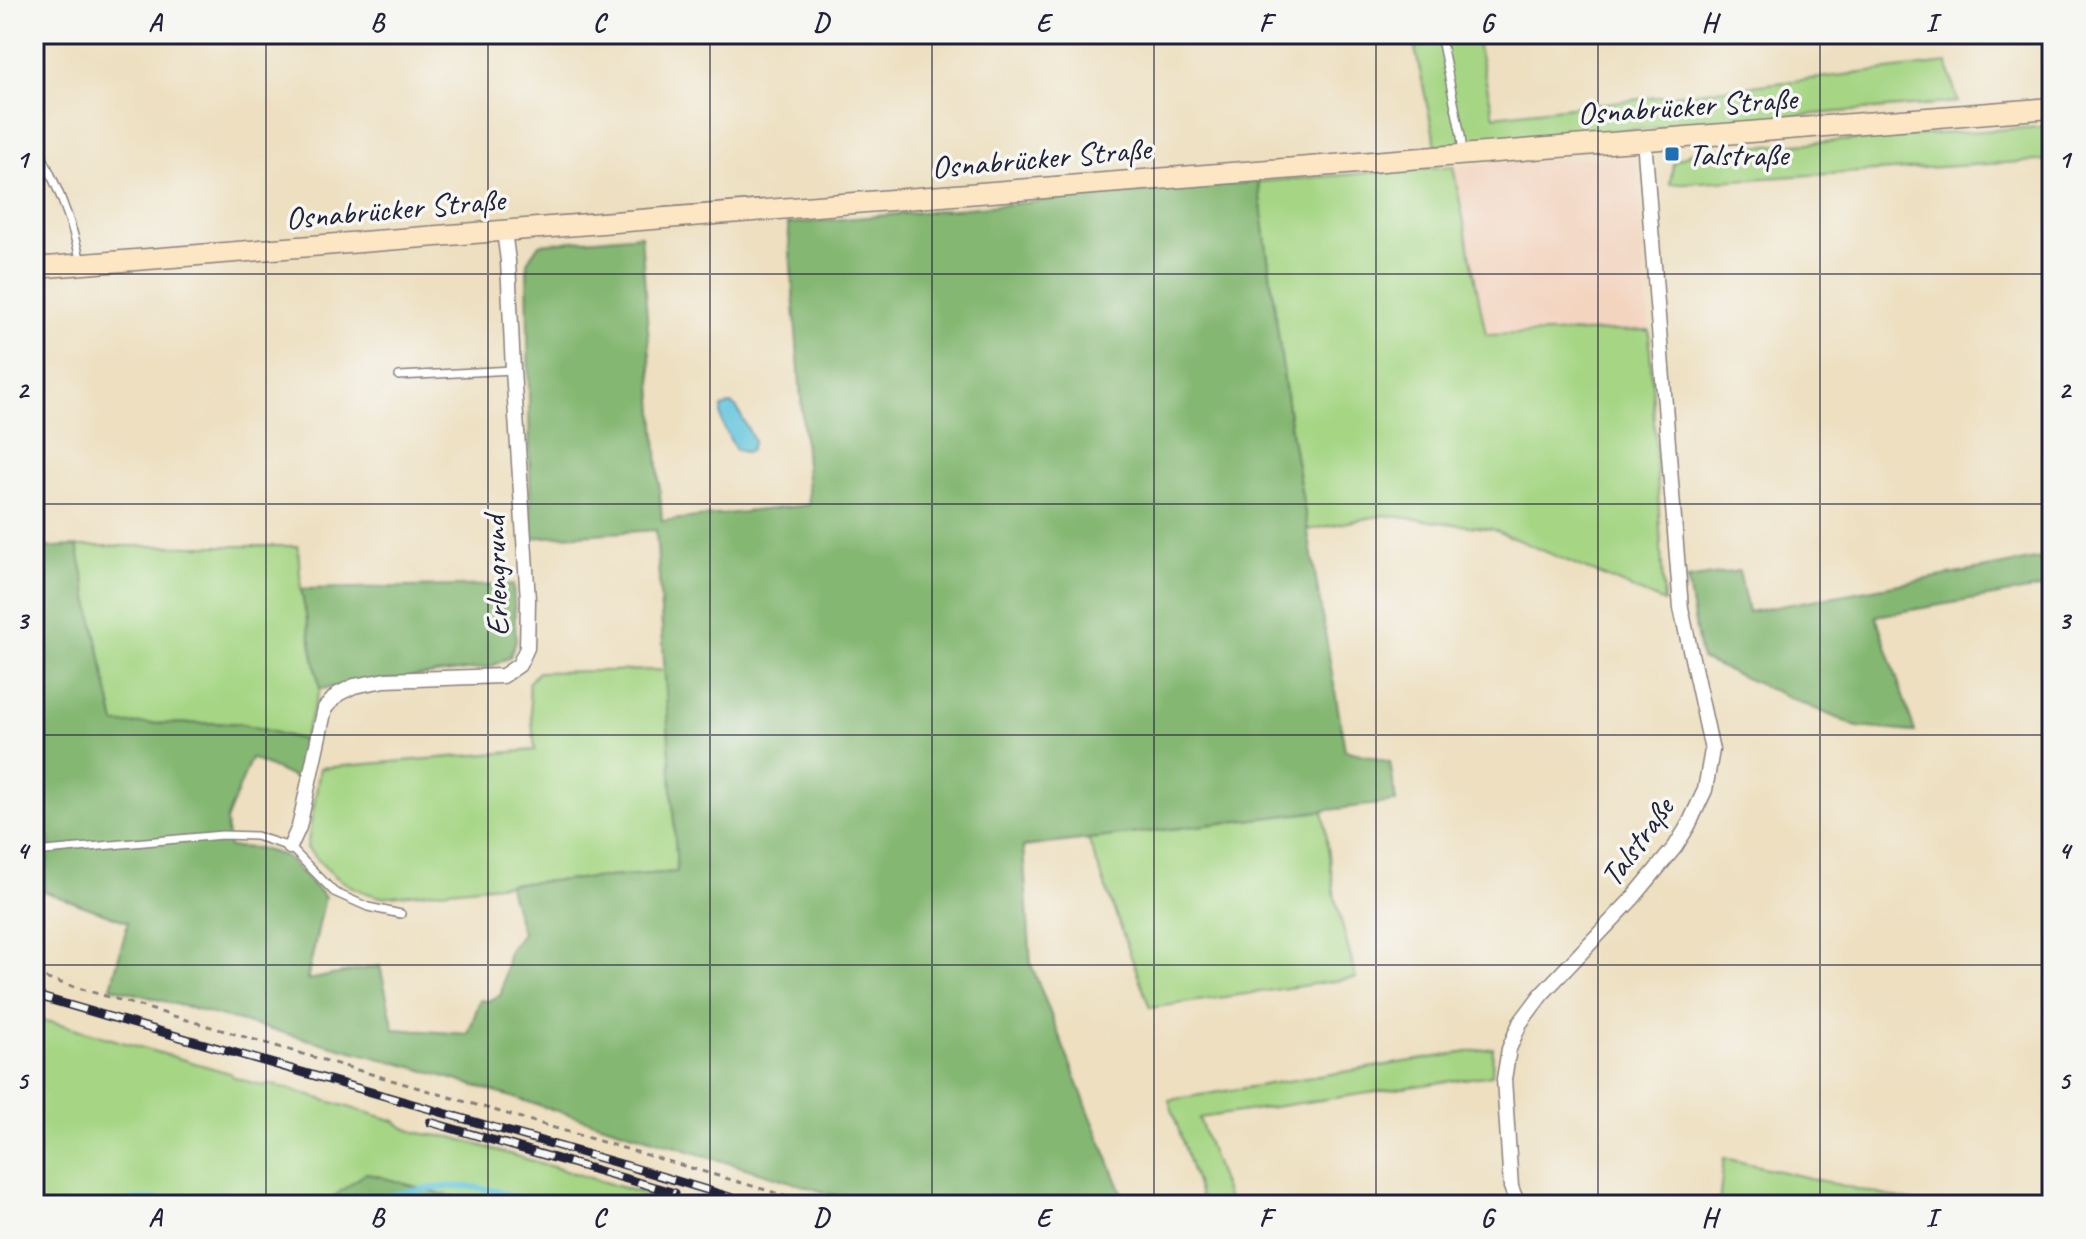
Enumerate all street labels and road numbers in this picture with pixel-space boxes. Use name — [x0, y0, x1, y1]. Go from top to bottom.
street label: Osnabrücker Straße — [1576, 78, 1801, 134]
street label: Osnabrücker Straße — [930, 128, 1155, 188]
street label: Osnabrücker Straße — [284, 179, 509, 239]
street label: Erlengrund — [473, 511, 519, 637]
street label: Talstraße — [1591, 787, 1685, 895]

